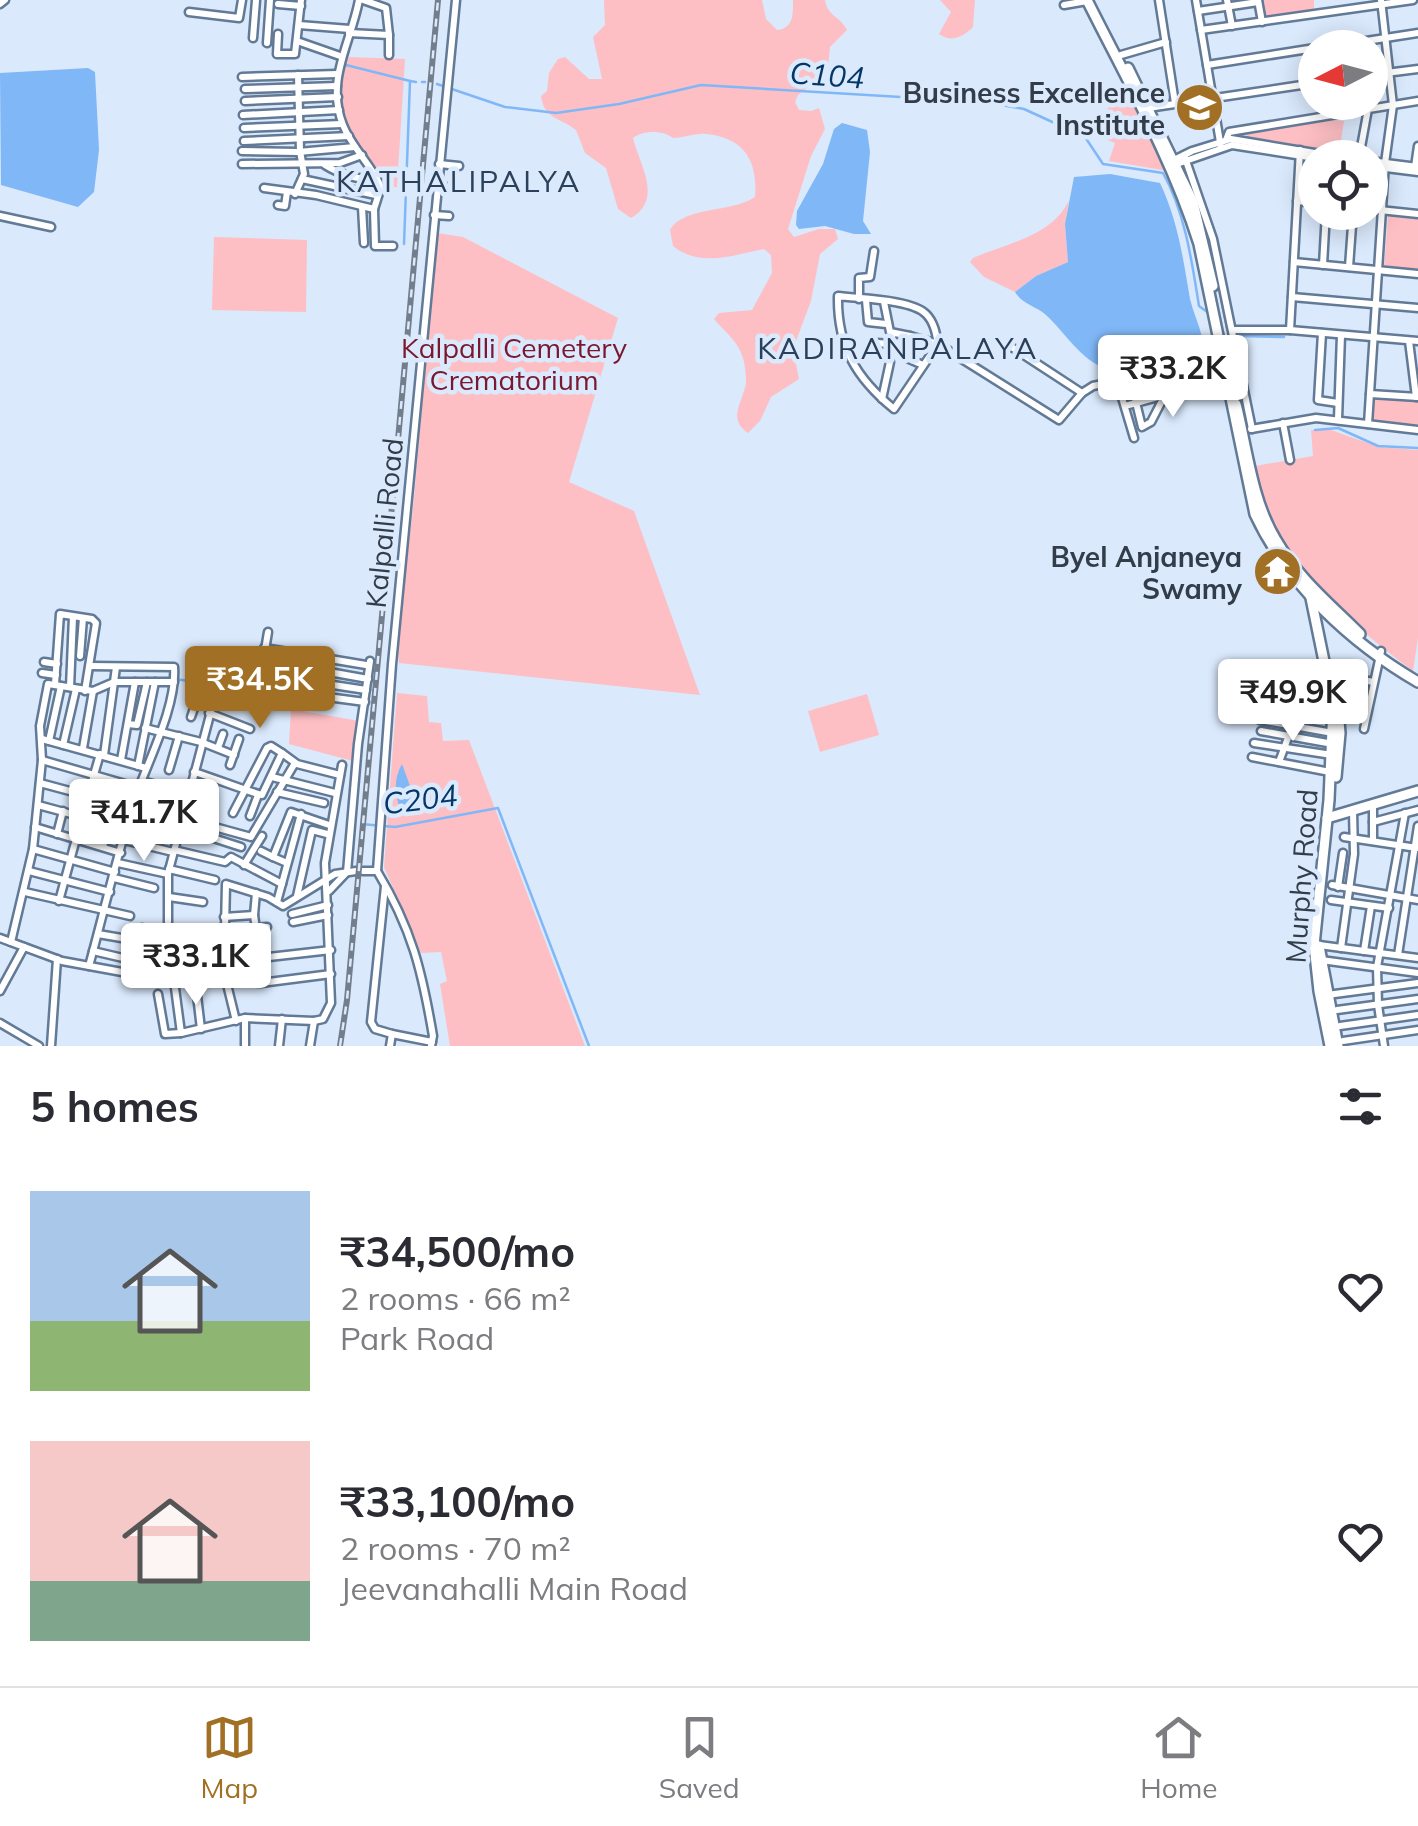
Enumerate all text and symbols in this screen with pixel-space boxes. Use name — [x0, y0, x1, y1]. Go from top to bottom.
north arrow — [1298, 30, 1388, 120]
map controls — [1298, 30, 1388, 230]
water label: C104 — [788, 53, 866, 97]
place label: Business Excellence Institute — [903, 75, 1165, 142]
school or university icon: Business Excellence Institute — [1174, 82, 1226, 134]
button: locate — [1298, 140, 1388, 230]
district label: KATHALIPALYA — [336, 162, 582, 200]
district label: KADIRANPALAYA — [757, 329, 1039, 367]
park label: Kalpalli Cemetery Crematorium — [401, 330, 627, 397]
pin: ₹33.2K — [1092, 335, 1254, 420]
text: ₹33.2K — [1120, 347, 1226, 387]
street label: Kalpalli Road — [358, 436, 410, 610]
place label: Byel Anjaneya Swamy — [1051, 539, 1243, 606]
temple icon: Byel Anjaneya Swamy — [1251, 546, 1303, 598]
pin: ₹34.5K — [179, 646, 341, 731]
text: ₹34.5K — [207, 658, 313, 698]
pin: ₹49.9K — [1212, 659, 1374, 744]
text: ₹49.9K — [1240, 671, 1346, 711]
water label: C204 — [381, 776, 459, 822]
pin: ₹41.7K — [63, 779, 225, 864]
street label: Murphy Road — [1277, 788, 1325, 964]
text: ₹41.7K — [91, 791, 197, 831]
pin: ₹33.1K — [115, 923, 277, 1008]
text: ₹33.1K — [143, 935, 249, 975]
icon: filters — [1333, 1079, 1388, 1134]
text: 5 homes — [30, 1080, 199, 1133]
text: ₹34,500/mo — [340, 1225, 575, 1278]
icon: home — [110, 1231, 230, 1351]
icon: heart — [1333, 1264, 1388, 1319]
text: 2 rooms · 66 m² — [340, 1278, 571, 1318]
text: Park Road — [340, 1318, 494, 1358]
text: ₹33,100/mo — [340, 1475, 575, 1528]
icon: home — [110, 1481, 230, 1601]
icon: heart — [1333, 1514, 1388, 1569]
text: 2 rooms · 70 m² — [340, 1528, 571, 1568]
text: Jeevanahalli Main Road — [340, 1568, 688, 1608]
tab: Map — [200, 1710, 258, 1805]
tab: Saved — [659, 1710, 740, 1805]
tab: Home — [1140, 1710, 1218, 1805]

